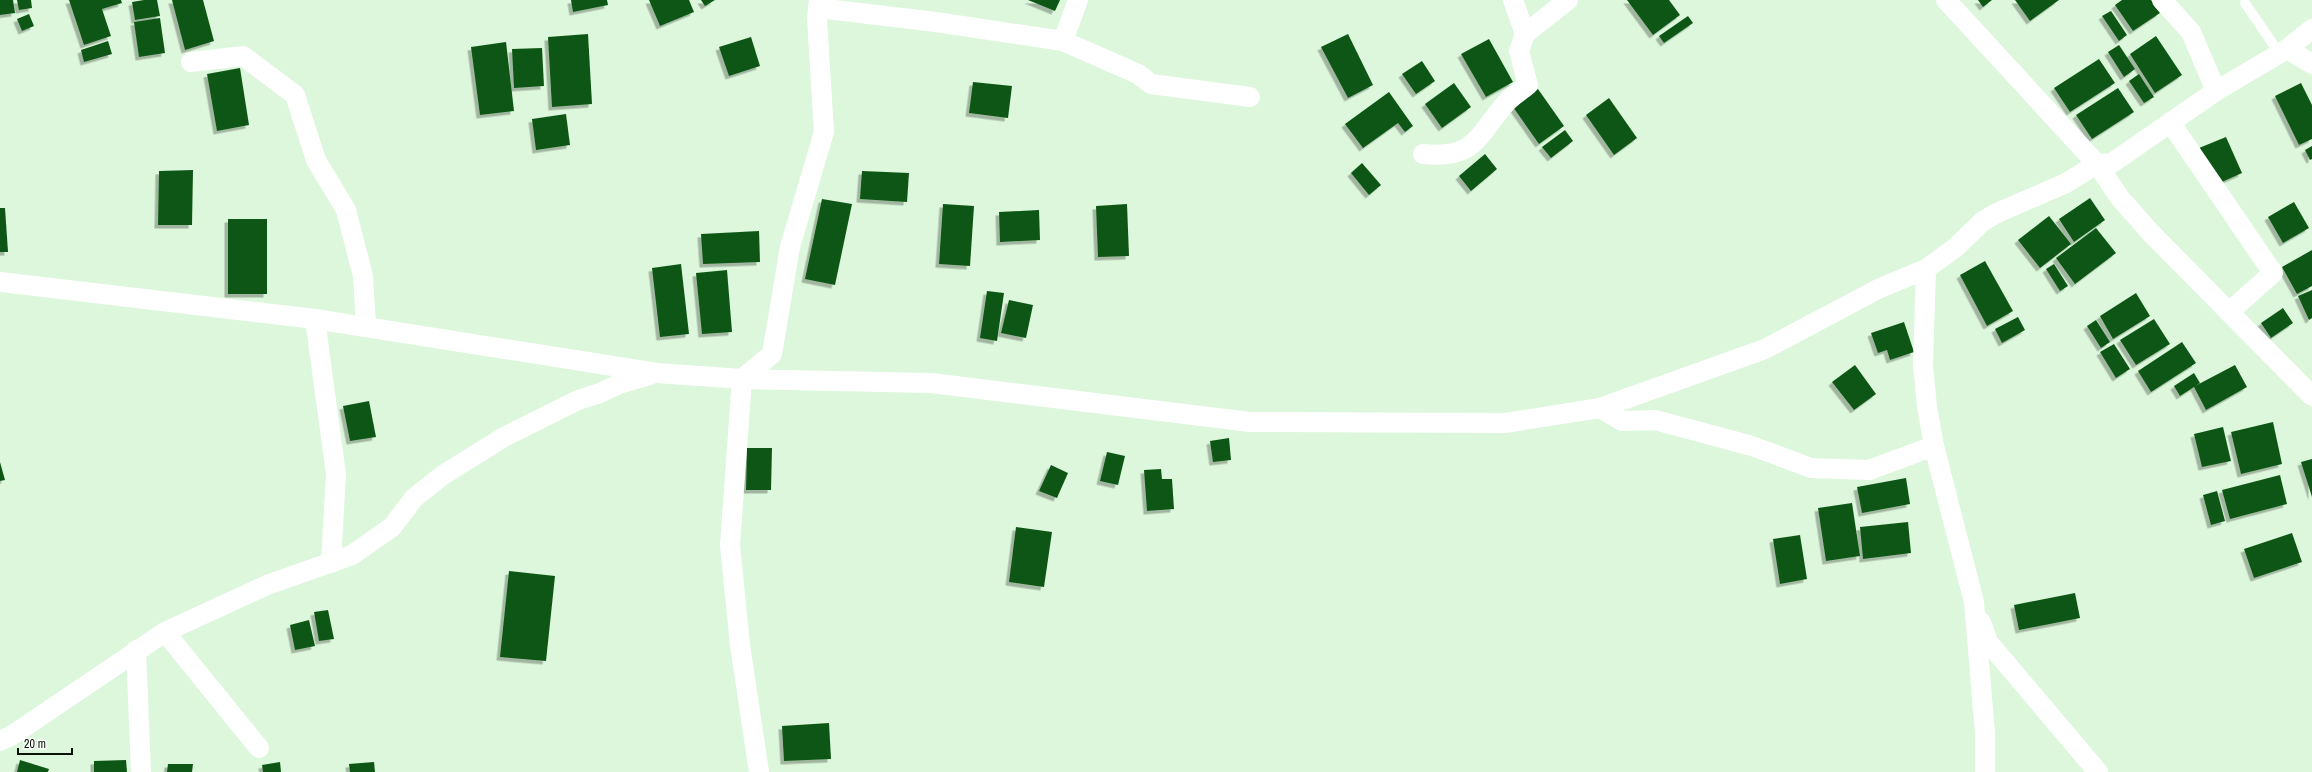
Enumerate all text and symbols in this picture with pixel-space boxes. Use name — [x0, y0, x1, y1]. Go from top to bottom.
scale bar — [18, 730, 72, 756]
text: 20 m — [24, 736, 46, 752]

